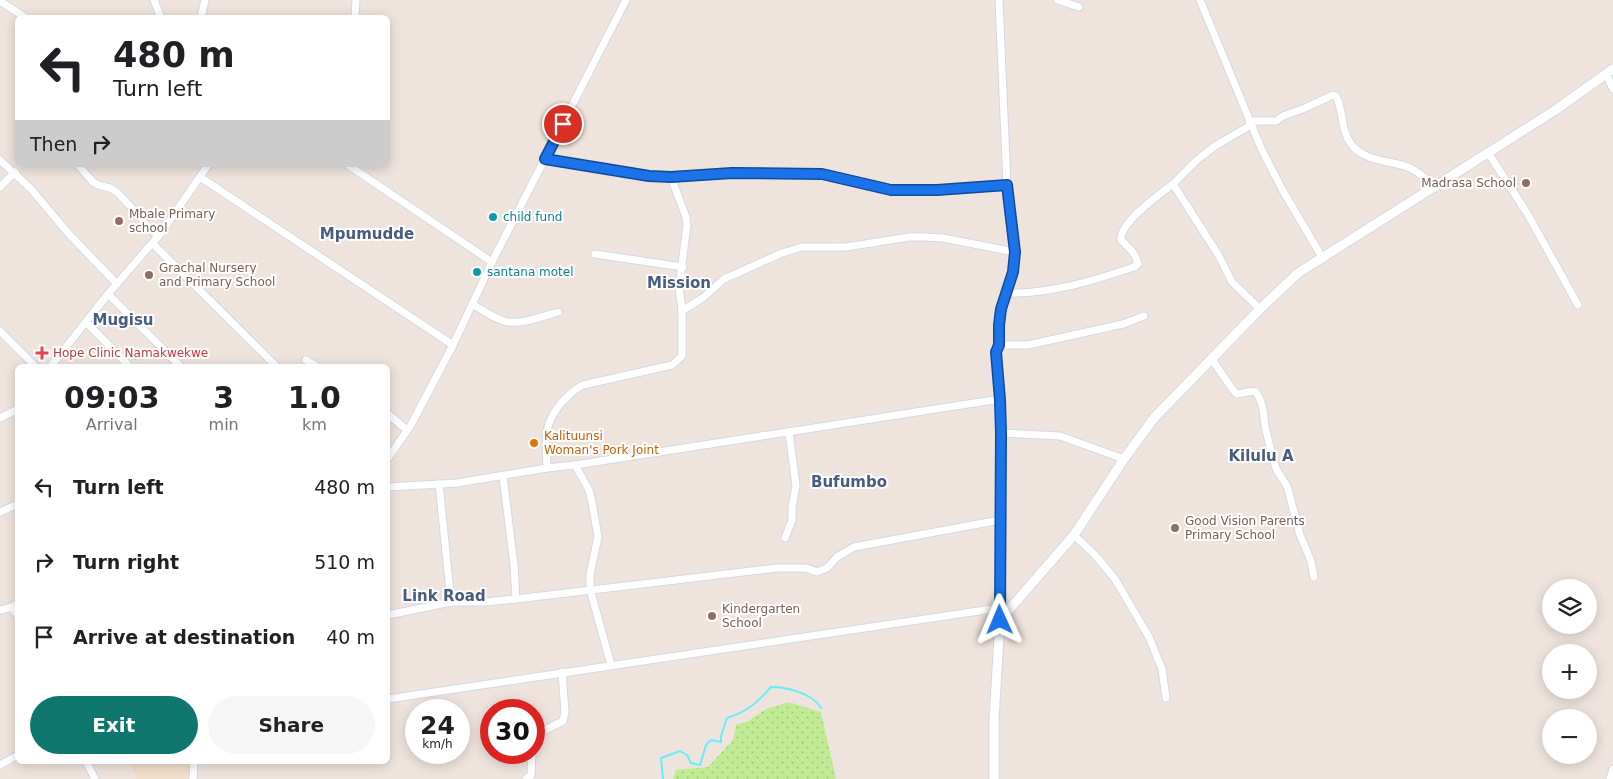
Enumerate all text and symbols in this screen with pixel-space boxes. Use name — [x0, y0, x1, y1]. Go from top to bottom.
icon: left — [30, 35, 95, 100]
text: 480 m — [113, 35, 235, 75]
text: Turn left — [113, 76, 202, 101]
pin — [542, 103, 584, 145]
icon: arrive — [549, 110, 577, 138]
icon: right — [87, 130, 115, 158]
text: Then — [30, 133, 77, 155]
place label: Madrasa School — [1421, 176, 1516, 190]
marker: Madrasa School — [1520, 177, 1532, 189]
place label: Mbale Primary school — [129, 207, 215, 235]
place label: child fund — [503, 210, 562, 224]
marker: child fund — [487, 211, 499, 223]
marker: Mbale Primary school — [113, 215, 125, 227]
district label: Mpumudde — [320, 225, 414, 243]
place label: Grachal Nursery and Primary School — [159, 261, 275, 289]
place label: santana motel — [487, 265, 574, 279]
marker: santana motel — [471, 266, 483, 278]
marker: Grachal Nursery and Primary School — [143, 269, 155, 281]
district label: Mission — [647, 274, 711, 292]
district label: Mugisu — [92, 311, 154, 329]
marker: Hope Clinic Namakwekwe — [35, 346, 49, 360]
place label: Hope Clinic Namakwekwe — [53, 346, 208, 360]
text: 09:03 — [64, 380, 160, 415]
text: 3 — [213, 380, 234, 415]
text: 1.0 — [288, 380, 341, 415]
text: Arrival — [86, 415, 138, 434]
text: min — [209, 415, 239, 434]
text: km — [302, 415, 327, 434]
place label: Kalituunsi Woman's Pork Joint — [544, 429, 659, 457]
marker: Kalituunsi Woman's Pork Joint — [528, 437, 540, 449]
district label: Kilulu A — [1228, 447, 1294, 465]
icon: left — [30, 473, 58, 501]
district label: Bufumbo — [811, 473, 887, 491]
text: Turn left — [73, 476, 164, 498]
text: 480 m — [314, 476, 375, 498]
place label: Good Vision Parents Primary School — [1185, 514, 1305, 542]
marker: Good Vision Parents Primary School — [1169, 522, 1181, 534]
icon: right — [30, 548, 58, 576]
text: Turn right — [73, 551, 179, 573]
text: 510 m — [314, 551, 375, 573]
map controls — [1542, 579, 1597, 764]
button: layers — [1542, 579, 1597, 634]
district label: Link Road — [402, 587, 486, 605]
position arrow — [973, 593, 1025, 645]
place label: Kindergarten School — [722, 602, 800, 630]
marker: Kindergarten School — [706, 610, 718, 622]
icon: arrive — [30, 623, 58, 651]
text: Arrive at destination — [73, 626, 295, 648]
text: 40 m — [326, 626, 375, 648]
button: + — [1542, 644, 1597, 699]
button: Exit — [30, 696, 198, 754]
button: Share — [208, 696, 375, 754]
speed limit sign: 30 — [480, 699, 545, 764]
button: − — [1542, 709, 1597, 764]
text: 24 — [420, 711, 455, 740]
text: km/h — [422, 737, 453, 751]

